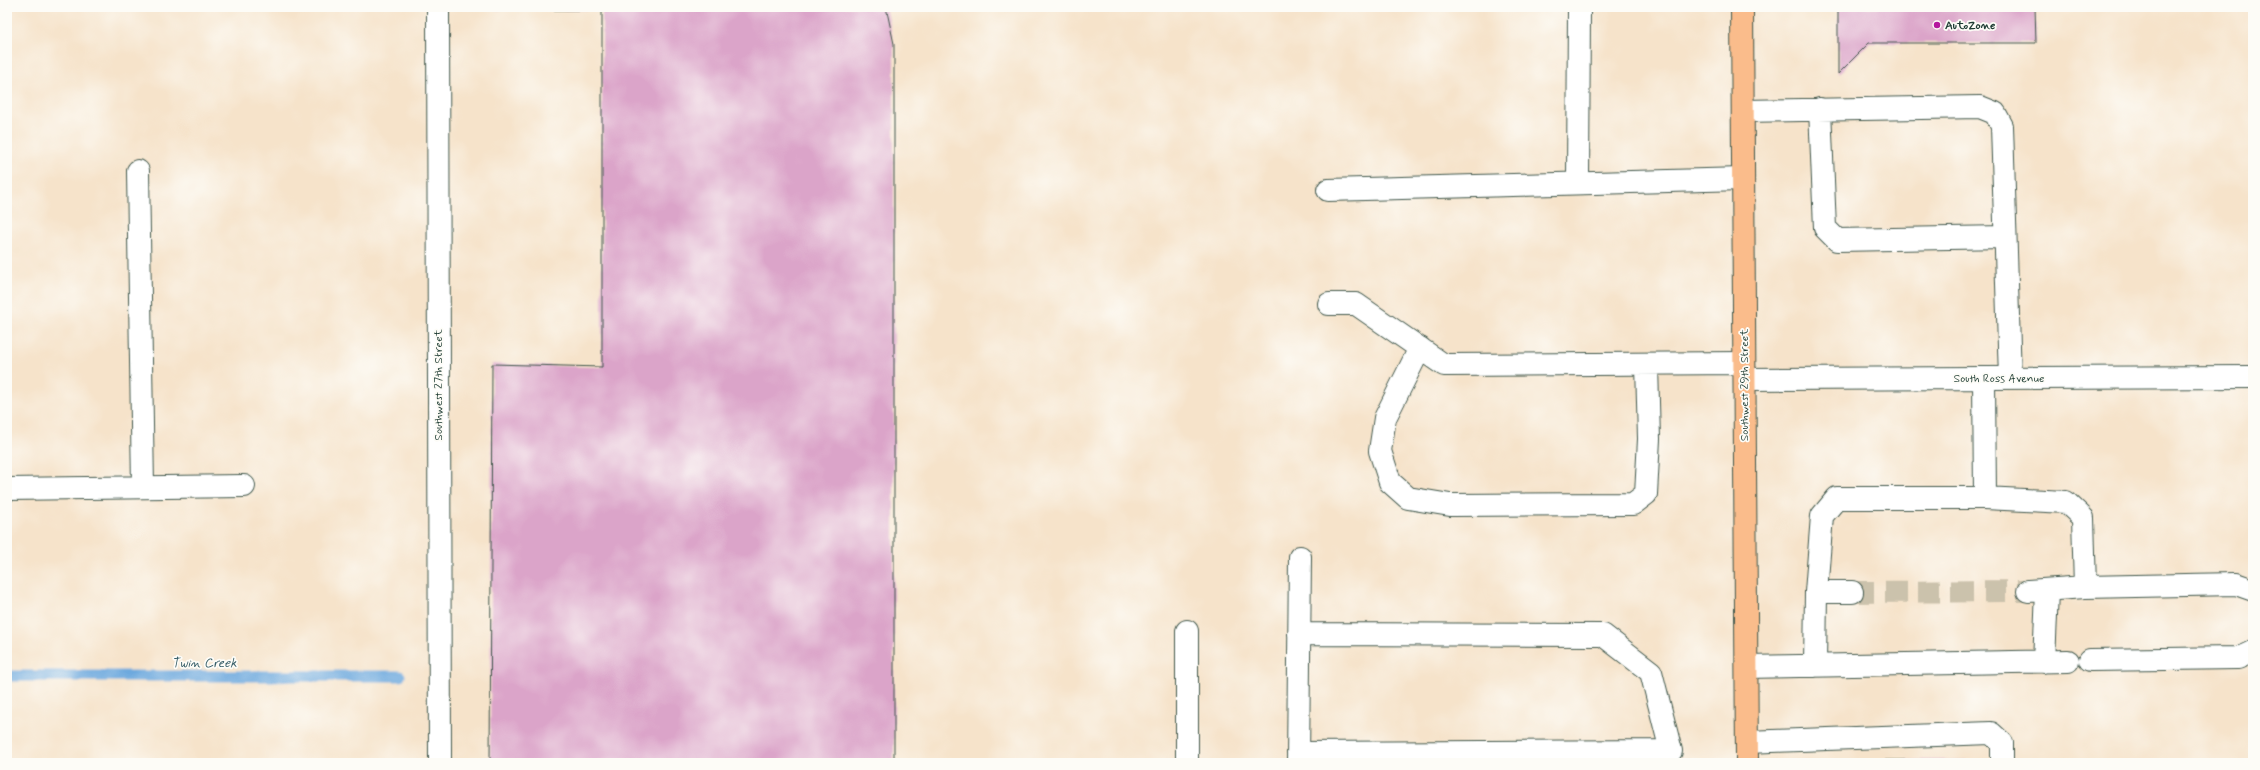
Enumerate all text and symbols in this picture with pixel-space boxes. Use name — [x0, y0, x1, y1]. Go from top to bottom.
place label: AutoZone — [1945, 18, 1996, 34]
marker: AutoZone — [1932, 20, 1942, 30]
street label: Southwest 27th Street — [431, 329, 447, 441]
street label: Southwest 29th Street — [1737, 329, 1753, 441]
street label: South Ross Avenue — [1954, 371, 2044, 387]
water label: Twin Creek — [171, 655, 237, 672]

